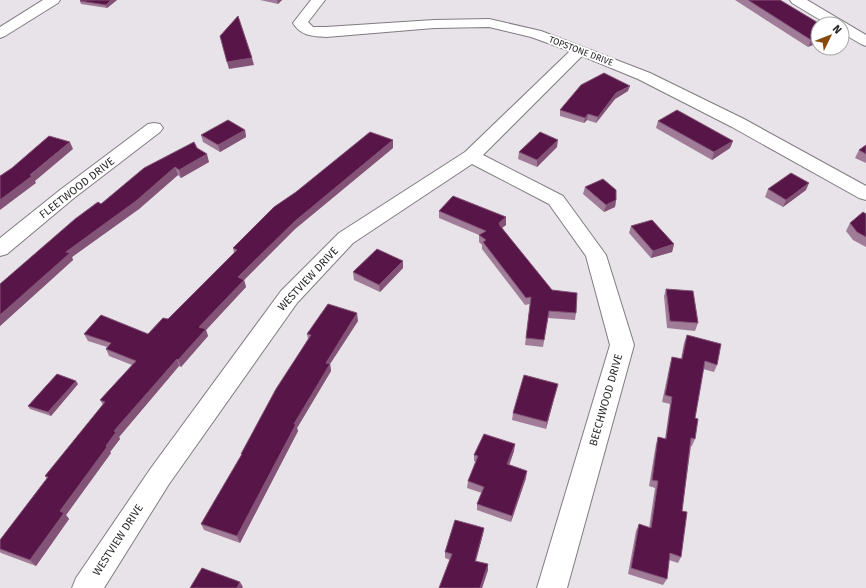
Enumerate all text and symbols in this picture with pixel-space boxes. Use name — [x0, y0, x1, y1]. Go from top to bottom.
north arrow — [810, 16, 850, 56]
text: N — [830, 22, 844, 37]
street label: TOPSTONE DRIVE — [547, 34, 615, 68]
street label: FLEETWOOD DRIVE — [37, 155, 117, 221]
street label: WESTVIEW DRIVE — [275, 244, 341, 314]
street label: BEECHWOOD DRIVE — [587, 352, 625, 448]
street label: WESTVIEW DRIVE — [90, 502, 146, 578]

